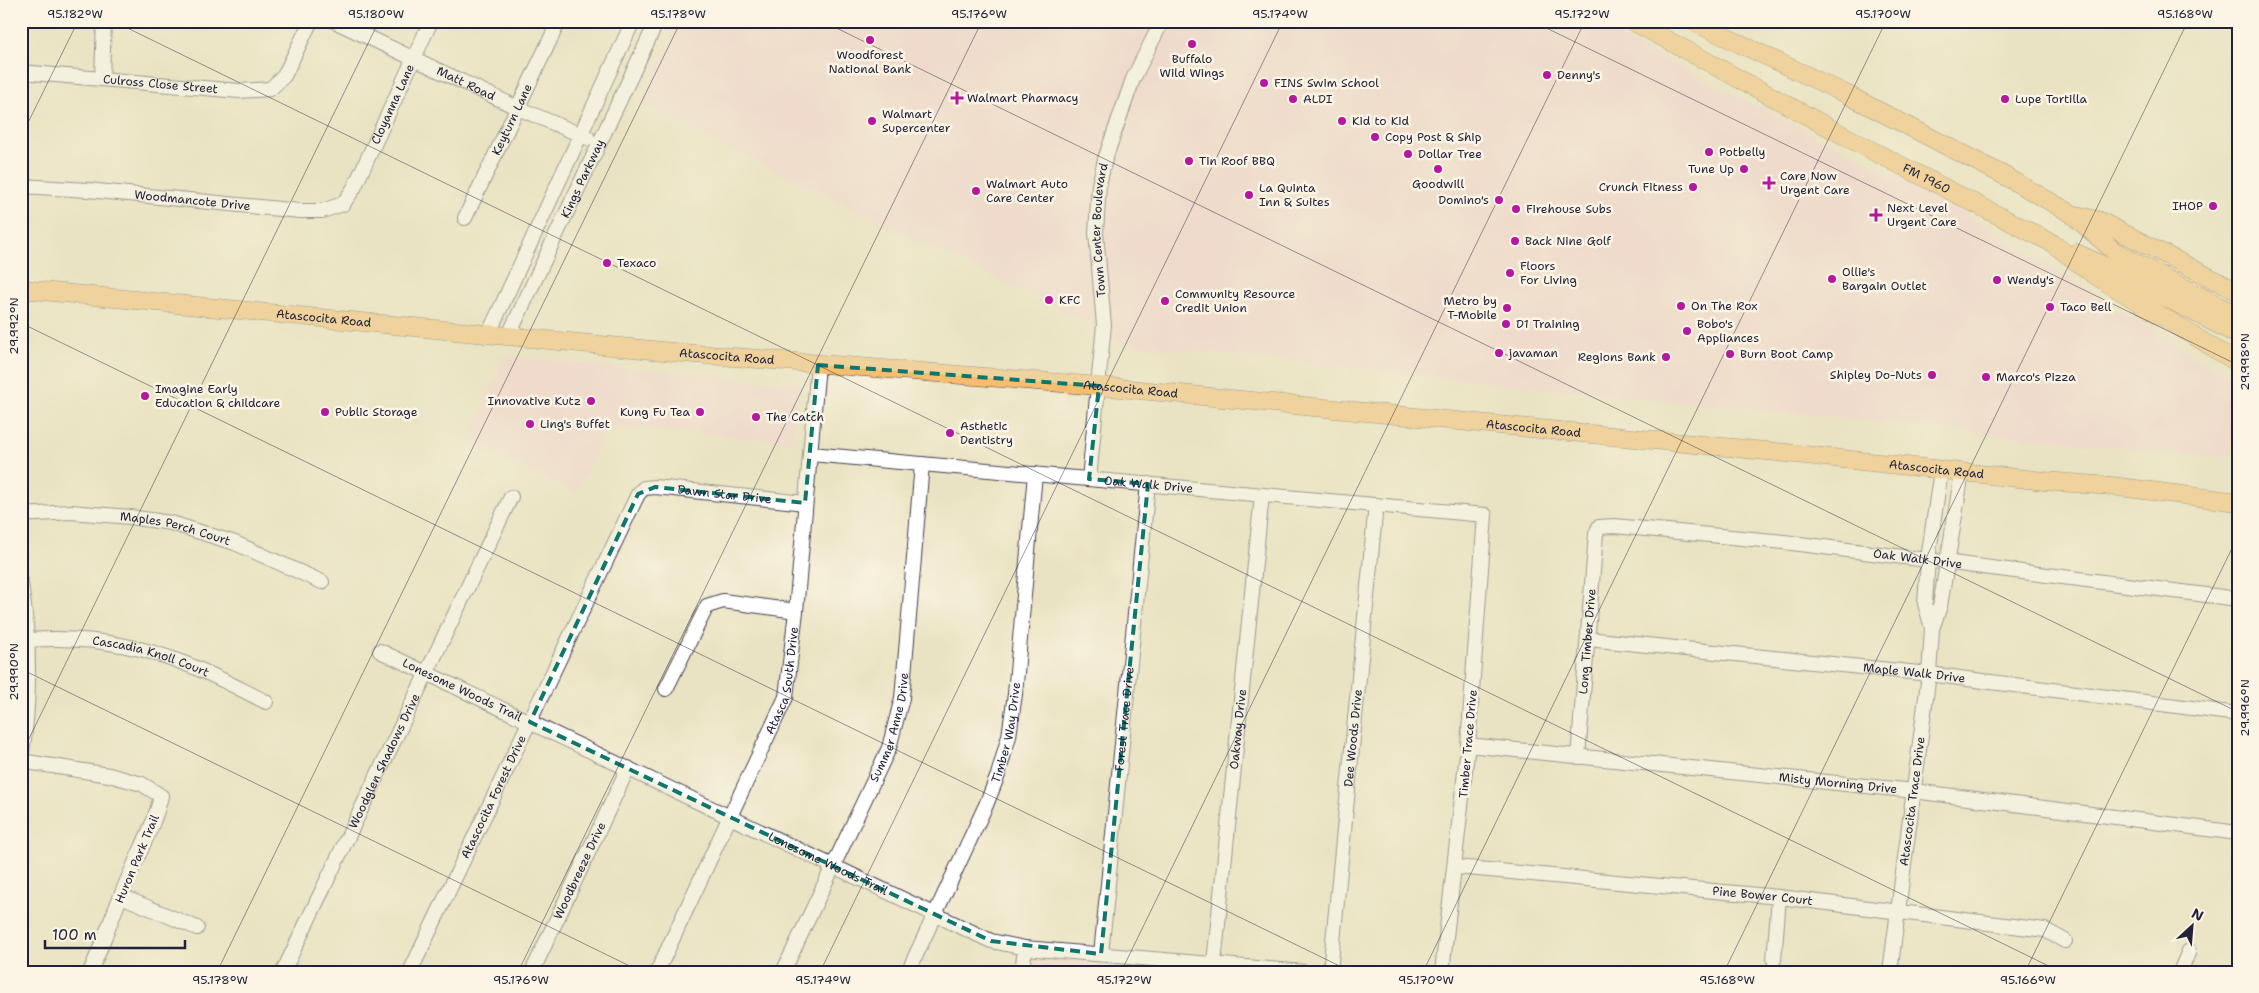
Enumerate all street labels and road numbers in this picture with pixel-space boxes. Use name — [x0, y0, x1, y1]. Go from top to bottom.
street label: Cloyanna Lane — [367, 61, 418, 147]
street label: Matt Road — [434, 63, 498, 104]
street label: Culross Close Street — [102, 71, 219, 97]
street label: Keyturn Lane — [488, 81, 536, 158]
street label: Kings Parkway — [557, 137, 608, 221]
street label: FM 1960 — [1900, 160, 1953, 197]
street label: Town Center Boulevard — [1088, 161, 1112, 298]
street label: Woodmancote Drive — [134, 187, 251, 214]
street label: Atascocita Road — [275, 306, 372, 331]
street label: Atascocita Road — [679, 345, 775, 368]
street label: Atascocita Road — [1082, 377, 1179, 402]
street label: Atascocita Road — [1485, 416, 1582, 441]
street label: Atascocita Road — [1888, 456, 1985, 482]
street label: Oak Walk Drive — [1103, 473, 1194, 497]
street label: Dawn Star Drive — [677, 481, 773, 507]
street label: Maples Perch Court — [119, 508, 232, 549]
street label: Oak Walk Drive — [1872, 545, 1963, 572]
street label: Long Timber Drive — [1575, 588, 1600, 695]
street label: Atasca South Drive — [762, 626, 802, 737]
street label: Cascadia Knoll Court — [92, 633, 212, 681]
street label: Lonesome Woods Trail — [400, 655, 525, 725]
street label: Maple Walk Drive — [1862, 659, 1966, 687]
street label: Forest Trace Drive — [1111, 666, 1138, 772]
street label: Summer Anne Drive — [866, 672, 912, 785]
street label: Timber Way Drive — [988, 681, 1024, 786]
street label: Oakway Drive — [1226, 688, 1250, 770]
street label: Dee Woods Drive — [1340, 688, 1366, 788]
street label: Timber Trace Drive — [1455, 689, 1481, 799]
street label: Woodglen Shadows Drive — [345, 691, 424, 831]
street label: Atascocita Forest Drive — [457, 732, 530, 861]
street label: Atascocita Trace Drive — [1896, 736, 1929, 867]
street label: Misty Morning Drive — [1778, 769, 1898, 797]
street label: Huron Park Trail — [111, 812, 163, 906]
street label: Woodbreeze Drive — [550, 819, 610, 922]
street label: Lonesome Woods Trail — [766, 828, 891, 899]
street label: Pine Bower Court — [1712, 883, 1814, 909]

